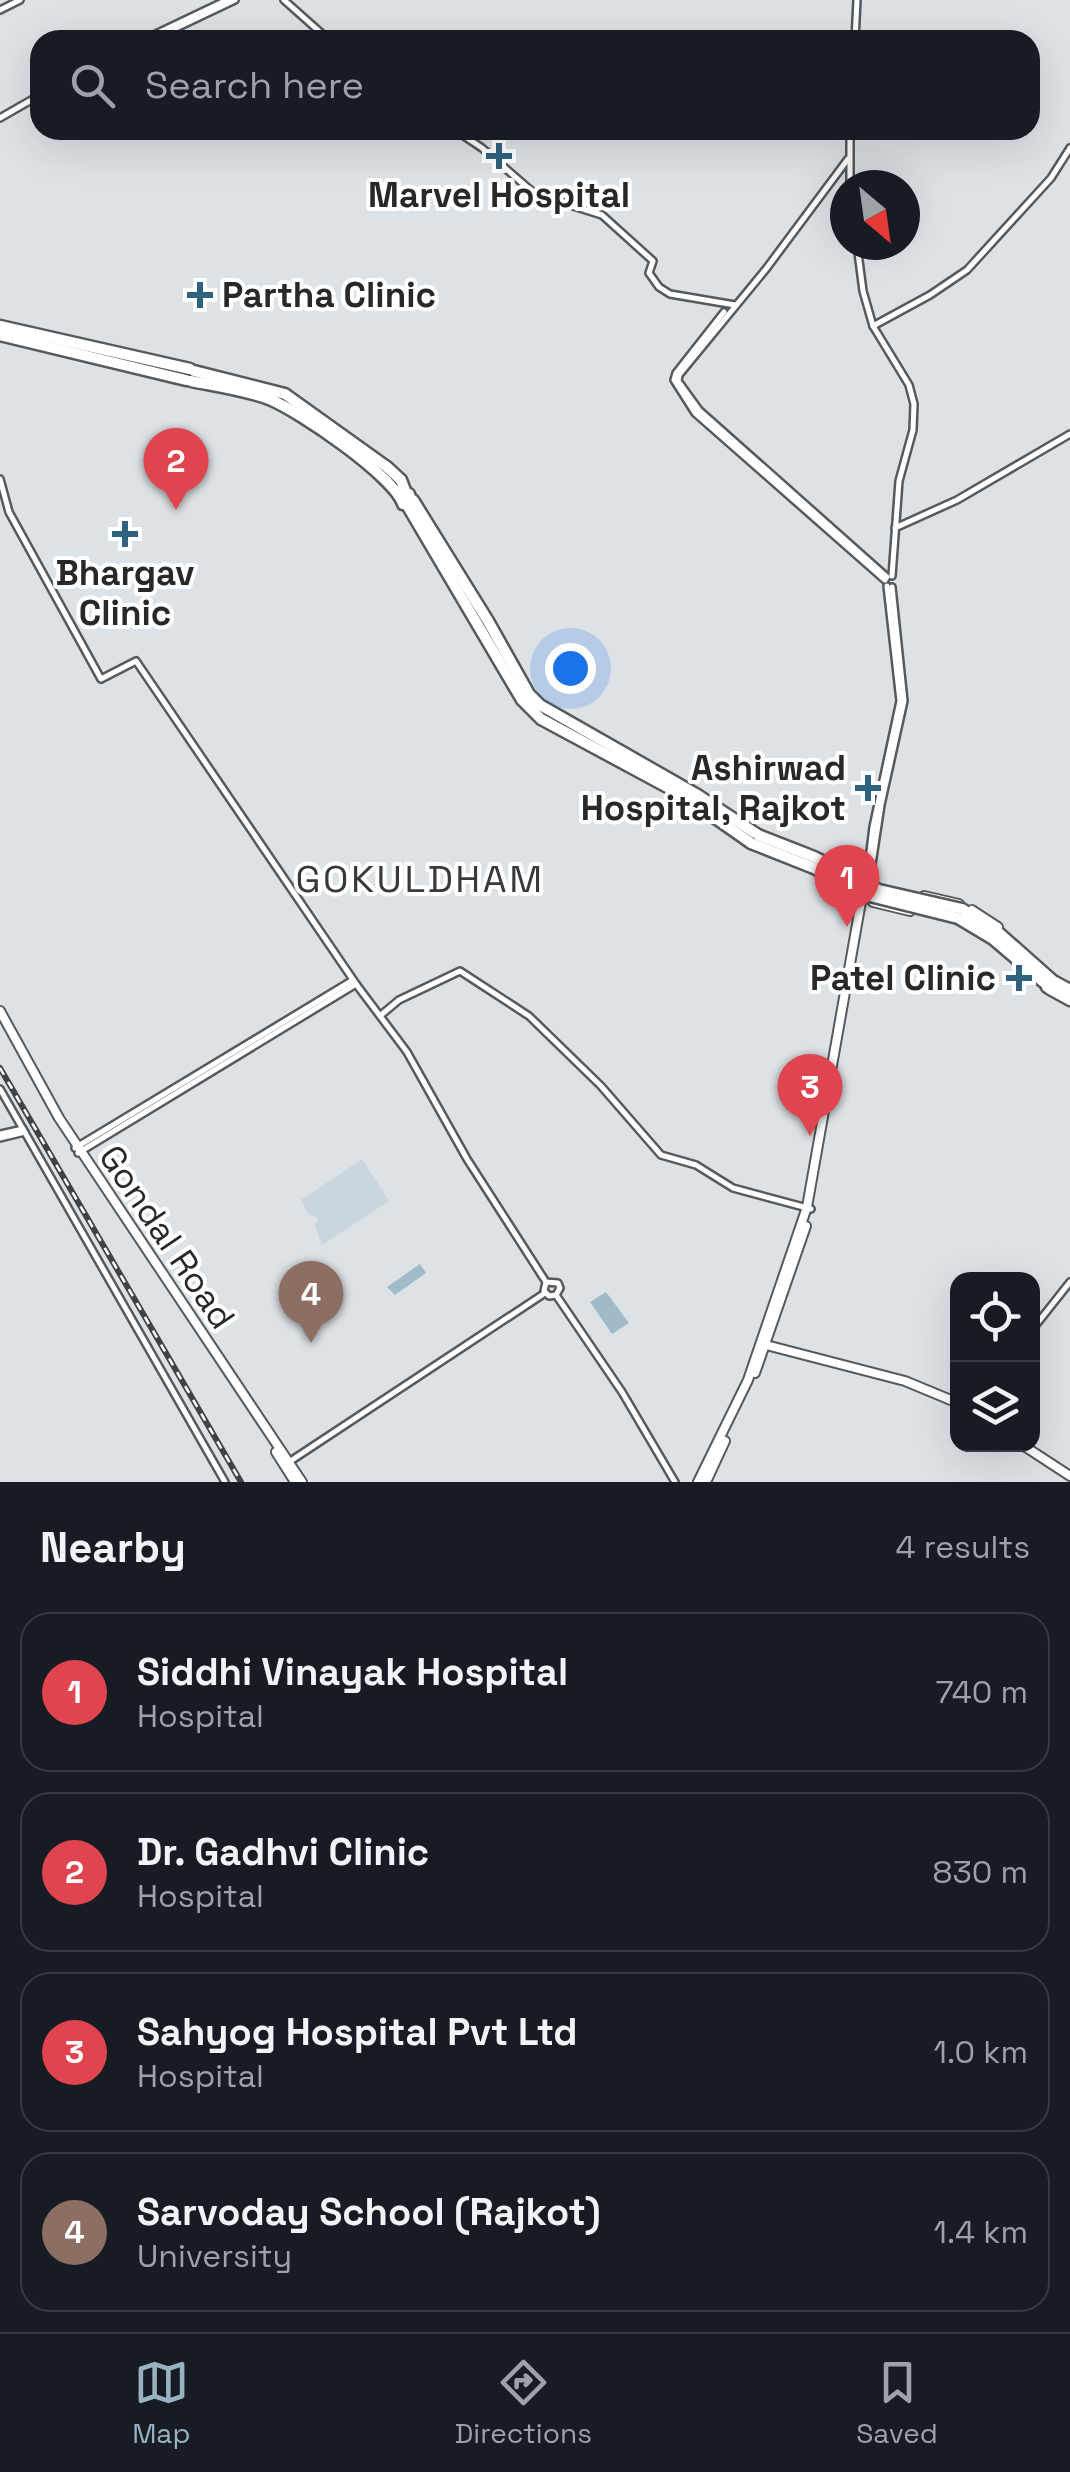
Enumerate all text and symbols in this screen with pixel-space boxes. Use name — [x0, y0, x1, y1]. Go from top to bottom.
search box — [30, 30, 1040, 140]
icon: search — [65, 58, 120, 113]
text: Search here — [145, 61, 364, 109]
marker: Marvel Hospital — [486, 143, 512, 169]
north arrow — [830, 170, 920, 260]
place label: Marvel Hospital — [368, 173, 630, 217]
place label: Partha Clinic — [222, 273, 436, 317]
marker: Partha Clinic — [187, 282, 213, 308]
pin: 2 — [144, 428, 208, 510]
marker: Bhargav Clinic — [112, 521, 138, 547]
place label: Bhargav Clinic — [55, 551, 195, 635]
your location — [545, 643, 596, 694]
place label: Ashirwad Hospital, Rajkot — [581, 746, 846, 830]
marker: Ashirwad Hospital, Rajkot — [855, 775, 881, 801]
pin: 1 — [814, 844, 880, 927]
district label: GOKULDHAM — [295, 855, 545, 903]
place label: Patel Clinic — [810, 956, 996, 1000]
marker: Patel Clinic — [1006, 965, 1032, 991]
pin: 3 — [778, 1054, 842, 1136]
street label: Gondal Road — [89, 1137, 245, 1337]
pin: 4 — [278, 1260, 344, 1343]
map controls — [950, 1272, 1040, 1452]
button: locate — [950, 1272, 1040, 1362]
button: layers — [950, 1362, 1040, 1452]
text: Nearby — [40, 1521, 186, 1574]
text: 4 results — [895, 1527, 1030, 1567]
text: Siddhi Vinayak Hospital — [137, 1648, 568, 1696]
text: 1 — [67, 1672, 82, 1712]
text: 740 m — [936, 1672, 1028, 1712]
text: Hospital — [137, 1696, 264, 1736]
text: Dr. Gadhvi Clinic — [137, 1828, 429, 1876]
text: 2 — [65, 1852, 84, 1892]
text: 830 m — [932, 1852, 1028, 1892]
text: Hospital — [137, 1876, 264, 1916]
text: Sahyog Hospital Pvt Ltd — [137, 2008, 578, 2056]
text: 3 — [65, 2032, 84, 2072]
text: 1.0 km — [934, 2032, 1028, 2072]
text: Hospital — [137, 2056, 264, 2096]
text: Sarvoday School (Rajkot) — [137, 2188, 601, 2236]
text: 4 — [64, 2212, 85, 2252]
text: 1.4 km — [934, 2212, 1028, 2252]
text: University — [137, 2236, 292, 2276]
tab: Map — [132, 2355, 190, 2451]
tab: Directions — [455, 2355, 592, 2451]
tab: Saved — [856, 2355, 938, 2451]

